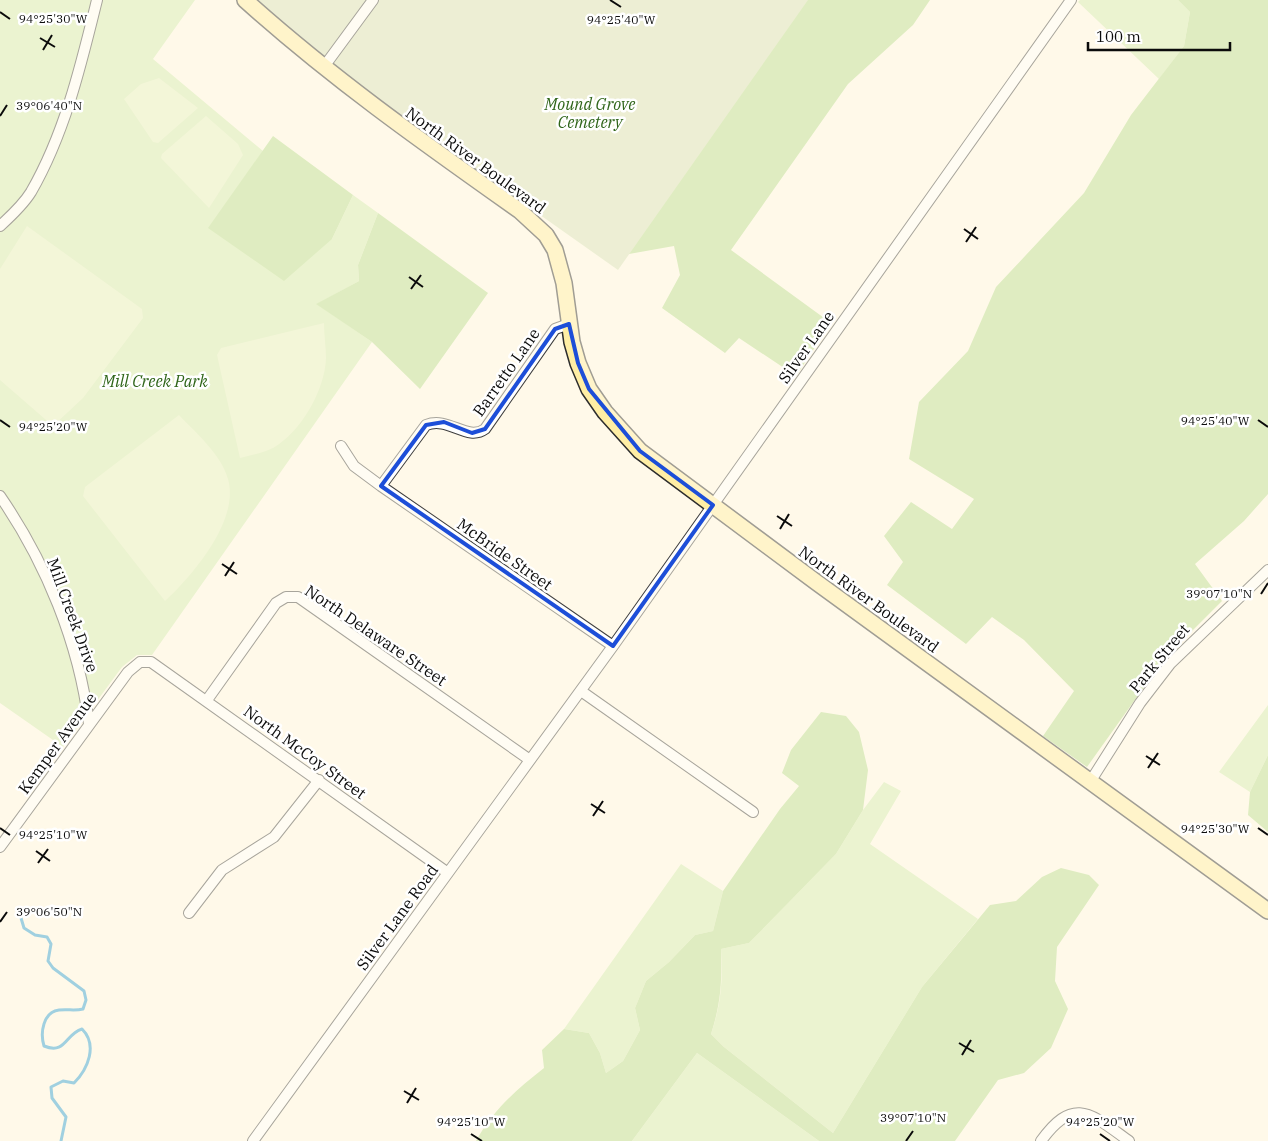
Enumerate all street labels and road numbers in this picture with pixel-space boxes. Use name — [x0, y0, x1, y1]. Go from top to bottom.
street label: North River Boulevard — [402, 102, 550, 218]
street label: Silver Lane — [774, 307, 838, 387]
street label: Barretto Lane — [468, 324, 544, 420]
street label: McBride Street — [453, 514, 557, 595]
street label: North River Boulevard — [795, 541, 943, 657]
street label: Mill Creek Drive — [43, 555, 103, 675]
street label: North Delaware Street — [301, 580, 451, 690]
street label: Park Street — [1124, 619, 1194, 696]
street label: Kemper Avenue — [14, 688, 100, 798]
street label: North McCoy Street — [240, 701, 370, 803]
street label: Silver Lane Road — [352, 860, 442, 974]

